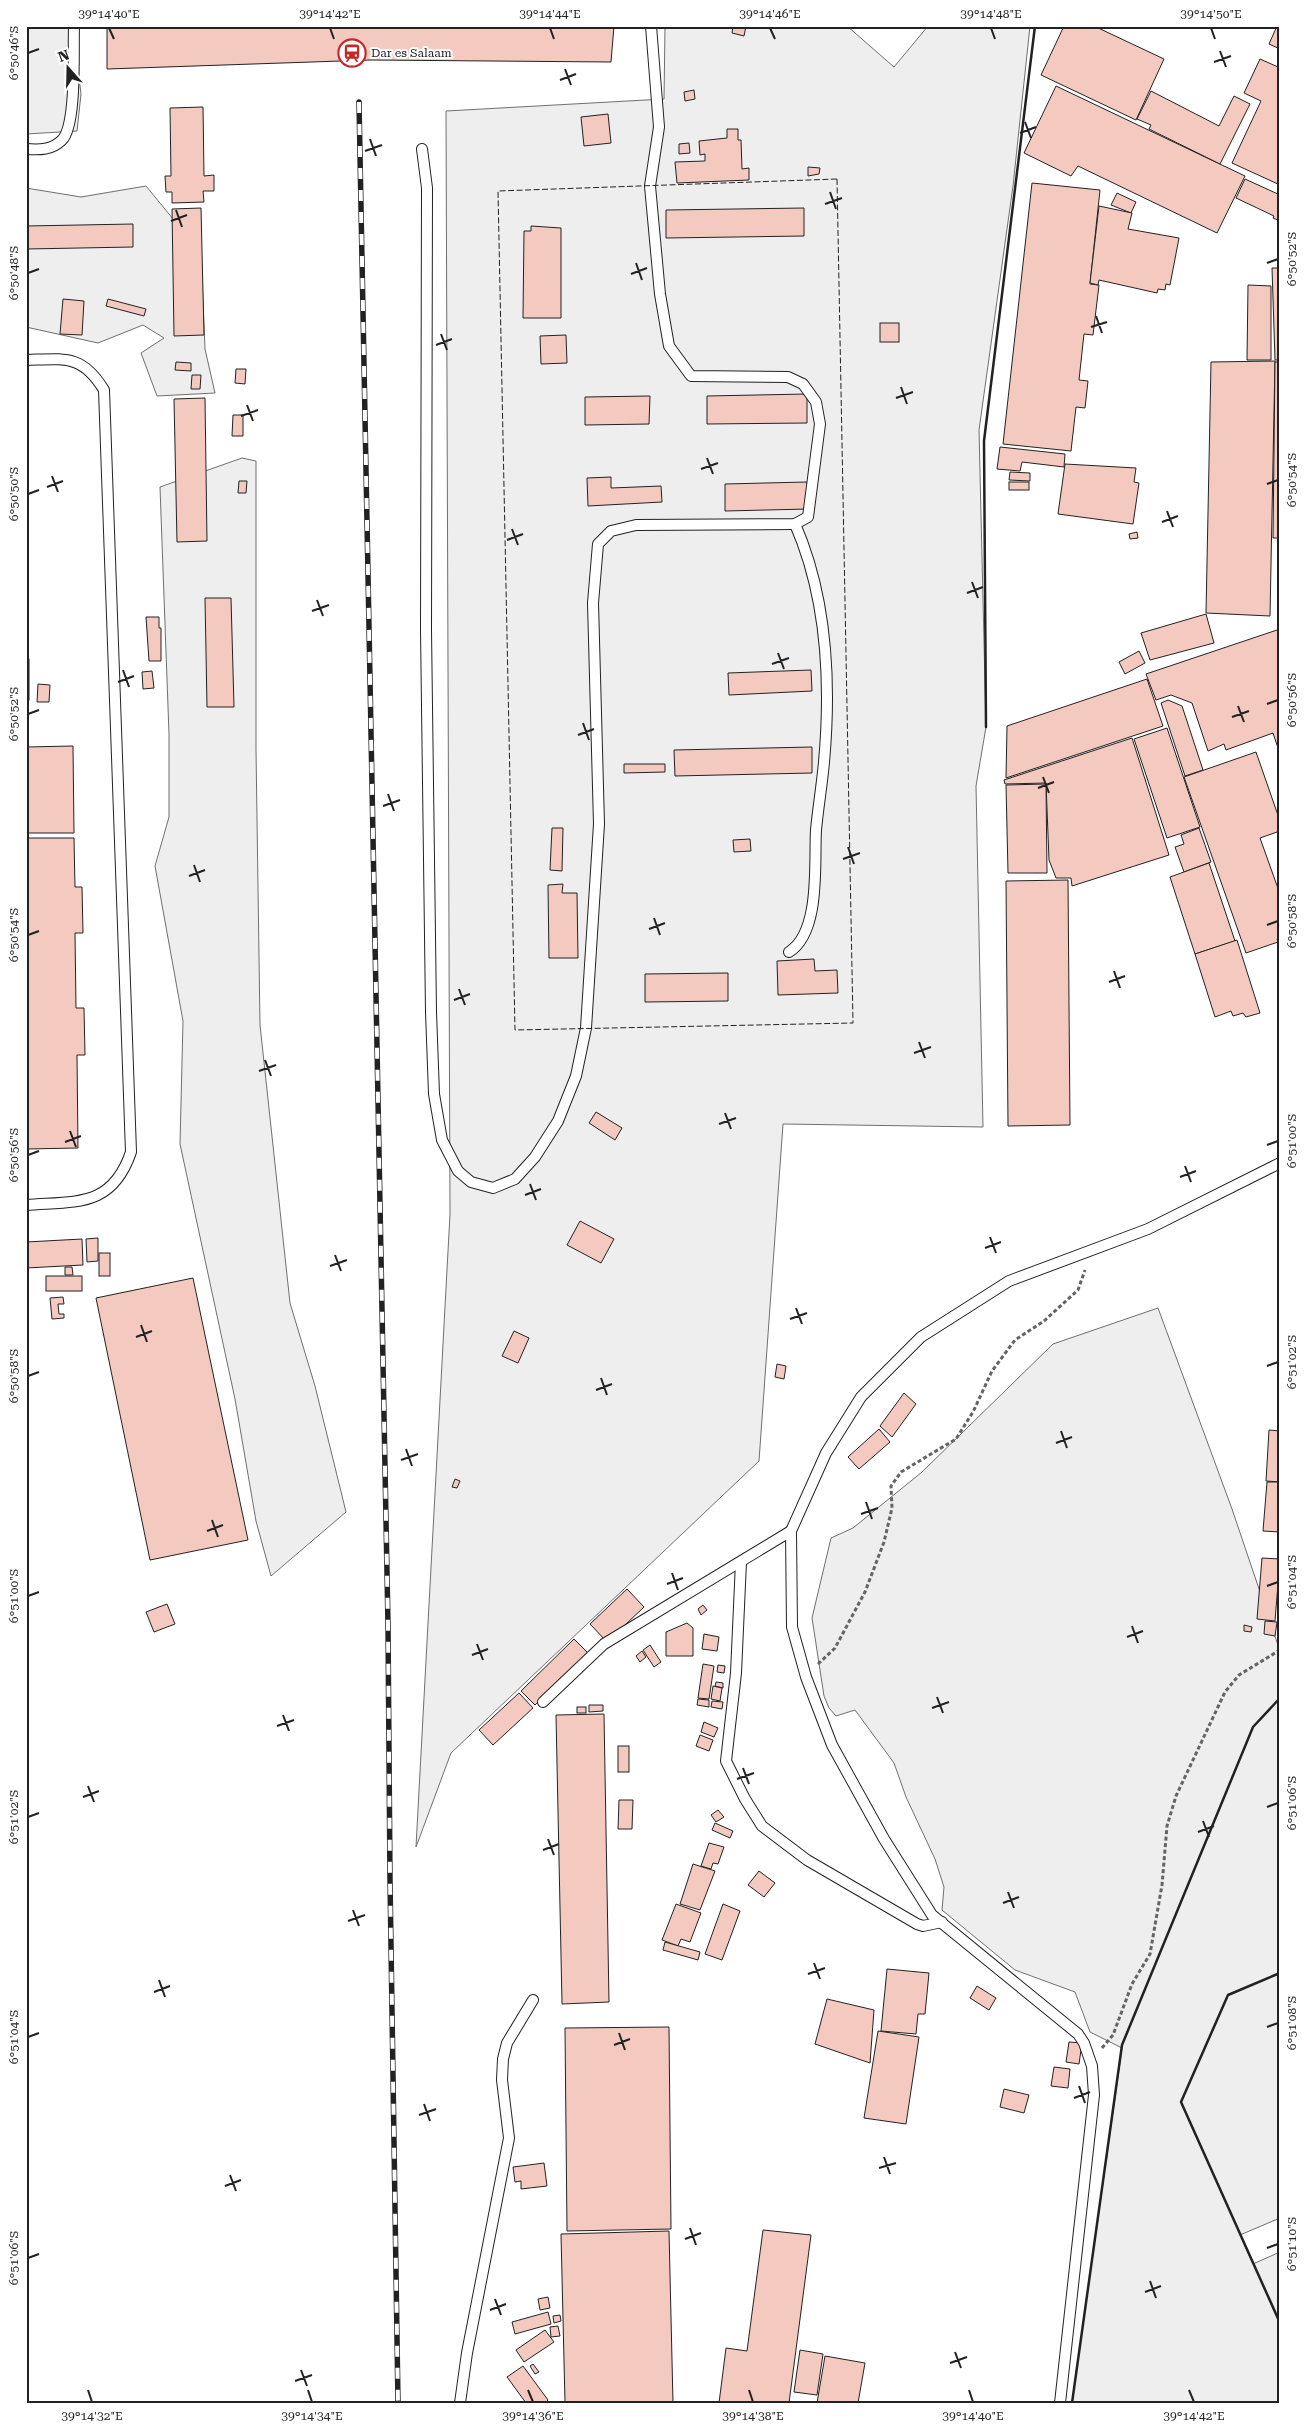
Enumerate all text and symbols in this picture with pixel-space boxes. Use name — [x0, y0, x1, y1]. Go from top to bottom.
text: 39°14'40"E — [78, 7, 140, 21]
text: 39°14'42"E — [299, 7, 361, 21]
text: 39°14'44"E — [519, 7, 581, 21]
text: 39°14'46"E — [739, 7, 801, 21]
text: 39°14'48"E — [960, 7, 1022, 21]
text: 39°14'50"E — [1180, 7, 1242, 21]
text: 6°50'46"S — [7, 26, 21, 80]
station icon: Dar es Salaam — [337, 38, 367, 68]
north arrow — [42, 42, 92, 92]
text: N — [56, 46, 72, 65]
place label: Dar es Salaam — [371, 46, 452, 60]
text: 6°50'52"S — [1285, 232, 1299, 286]
text: 6°50'48"S — [7, 246, 21, 300]
text: 6°50'54"S — [1285, 453, 1299, 507]
text: 6°50'50"S — [7, 467, 21, 521]
text: 6°50'56"S — [1285, 673, 1299, 727]
text: 6°50'52"S — [7, 687, 21, 741]
text: 6°50'58"S — [1285, 894, 1299, 948]
text: 6°50'54"S — [7, 908, 21, 962]
text: 6°51'00"S — [1285, 1114, 1299, 1168]
text: 6°50'56"S — [7, 1128, 21, 1182]
text: 6°51'02"S — [1285, 1335, 1299, 1389]
text: 6°50'58"S — [7, 1349, 21, 1403]
text: 6°51'04"S — [1285, 1555, 1299, 1609]
text: 6°51'00"S — [7, 1569, 21, 1623]
text: 6°51'06"S — [1285, 1776, 1299, 1830]
text: 6°51'02"S — [7, 1790, 21, 1844]
text: 6°51'08"S — [1285, 1996, 1299, 2050]
text: 6°51'04"S — [7, 2010, 21, 2064]
text: 6°51'10"S — [1285, 2217, 1299, 2271]
text: 6°51'06"S — [7, 2231, 21, 2285]
text: 39°14'32"E — [61, 2409, 123, 2423]
text: 39°14'34"E — [281, 2409, 343, 2423]
text: 39°14'36"E — [502, 2409, 564, 2423]
text: 39°14'38"E — [722, 2409, 784, 2423]
text: 39°14'40"E — [942, 2409, 1004, 2423]
text: 39°14'42"E — [1163, 2409, 1225, 2423]

